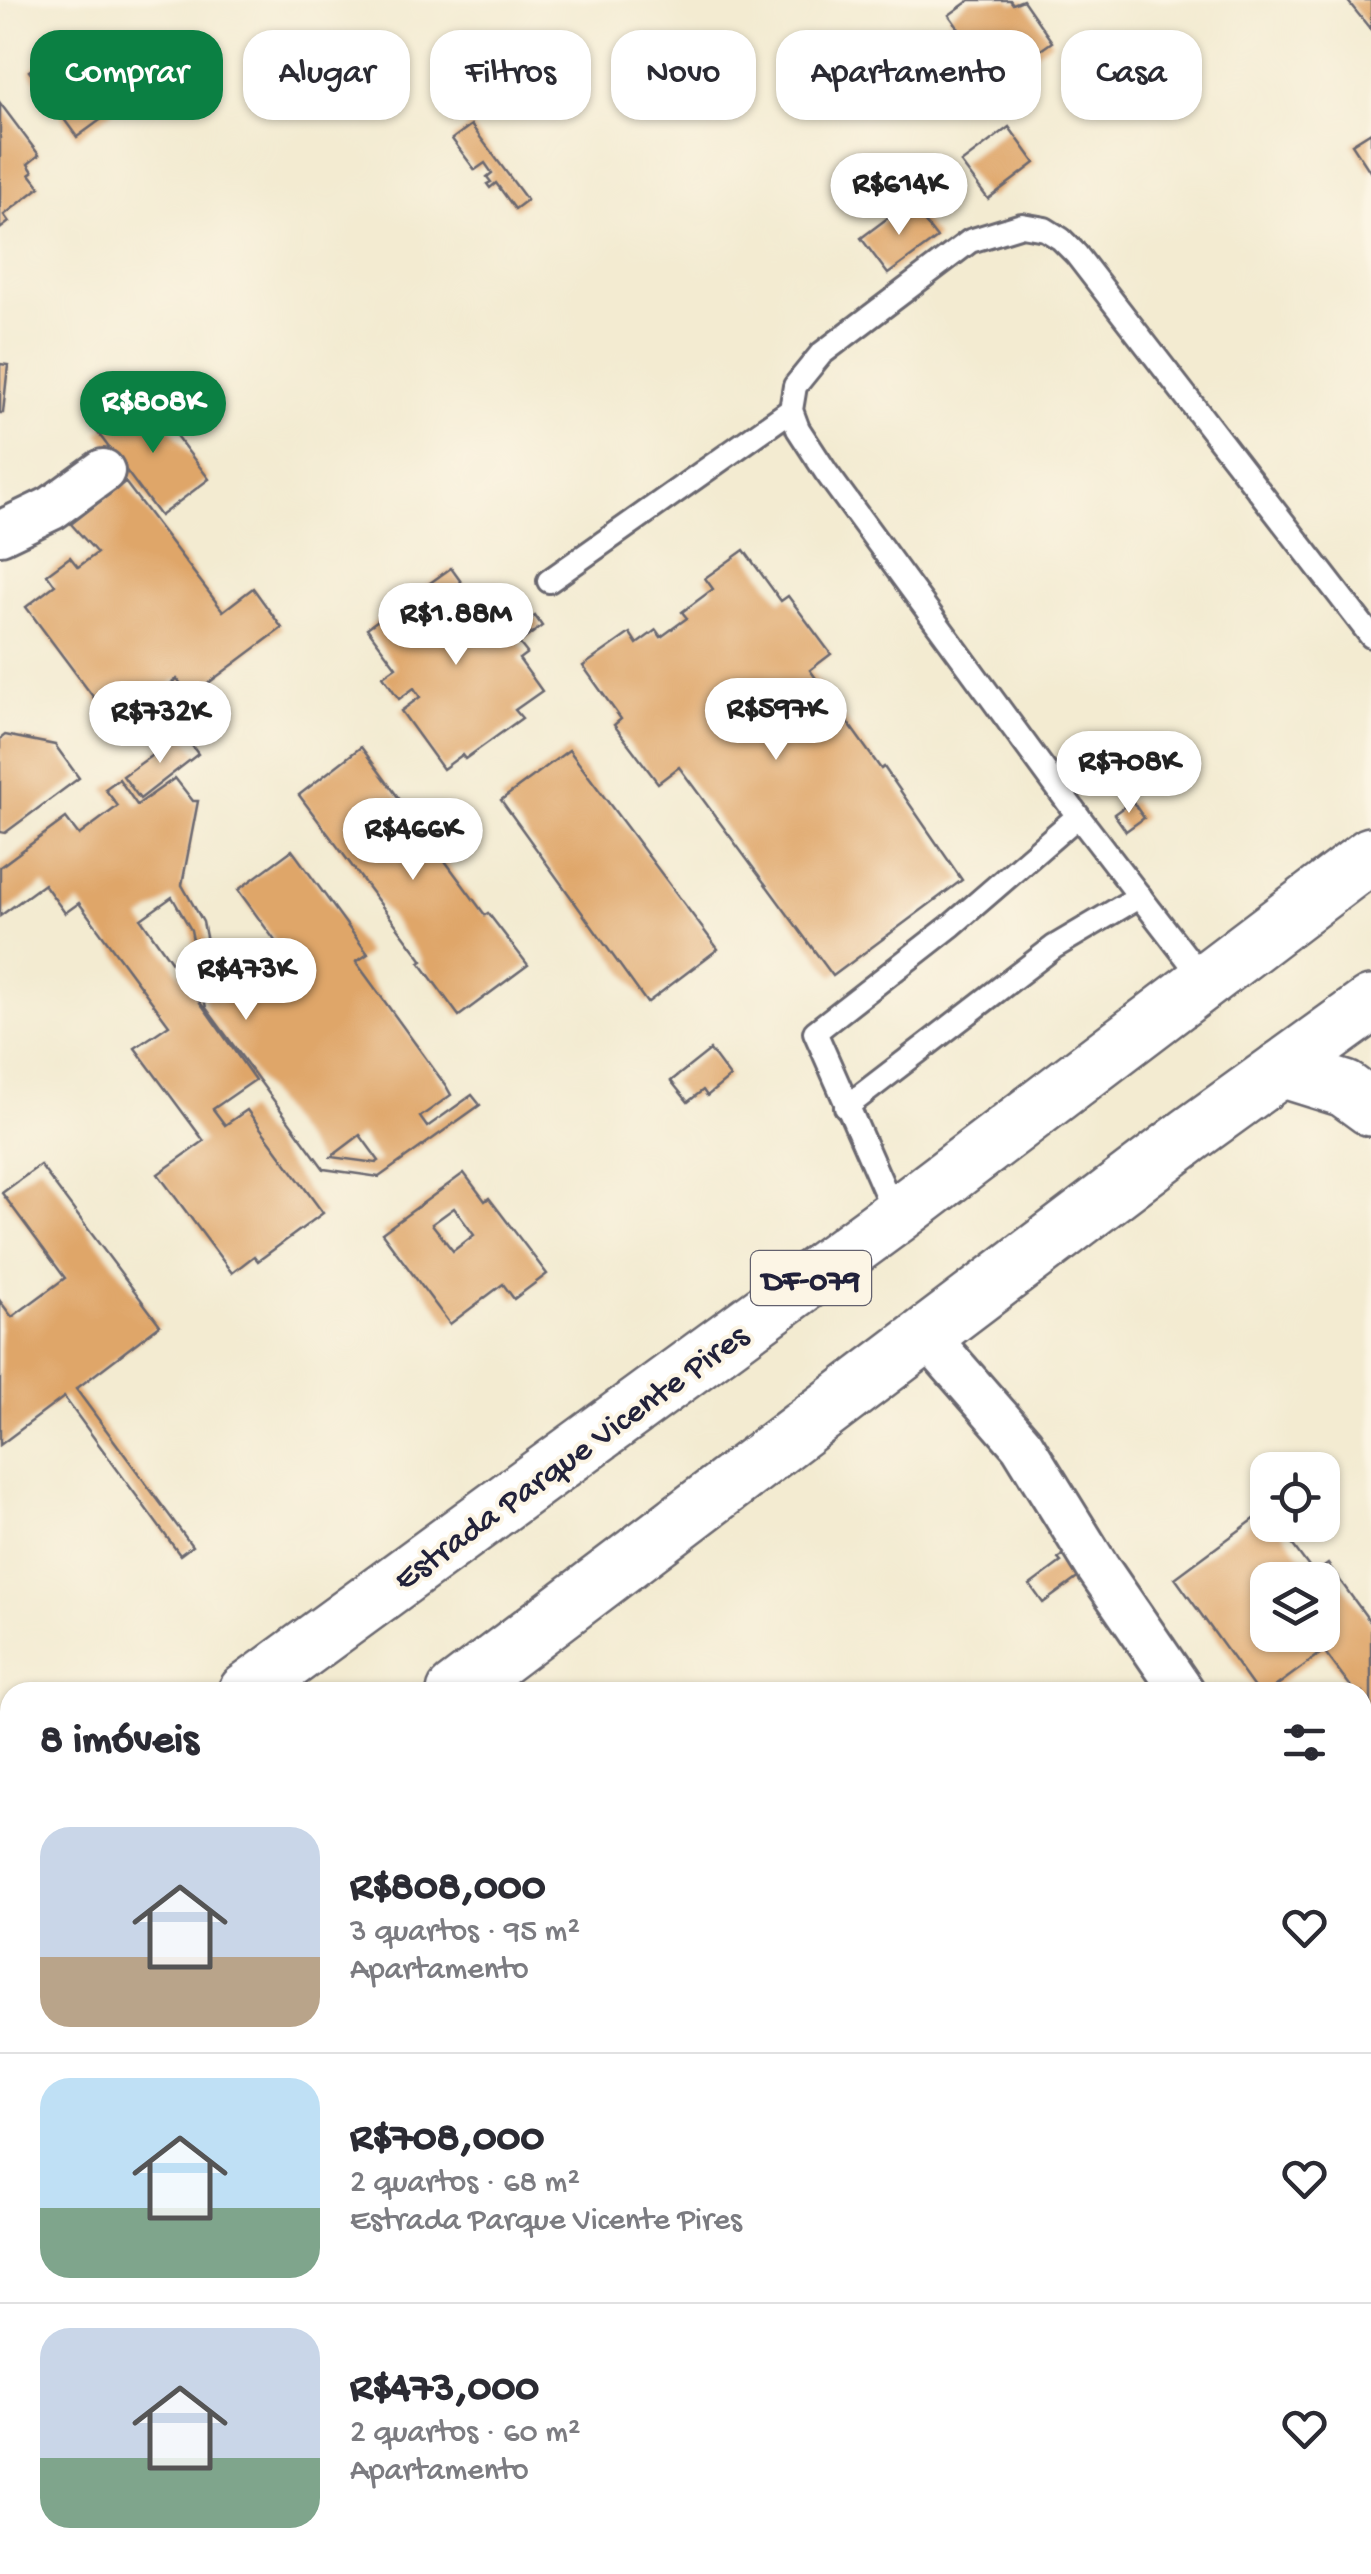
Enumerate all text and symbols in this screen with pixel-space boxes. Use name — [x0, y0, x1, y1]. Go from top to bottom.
chip: Comprar — [30, 30, 223, 120]
chip: Alugar — [243, 30, 410, 120]
chip: Filtros — [430, 30, 591, 120]
chip: Novo — [611, 30, 756, 120]
chip: Apartamento — [776, 30, 1041, 120]
chip: Casa — [1061, 30, 1202, 120]
pin: R$614K — [818, 153, 980, 238]
text: R$614K — [852, 166, 946, 204]
pin: R$808K — [72, 371, 234, 456]
text: R$808K — [102, 384, 204, 422]
pin: R$1.88M — [364, 583, 548, 668]
text: R$1.88M — [400, 596, 512, 634]
pin: R$597K — [695, 678, 857, 763]
pin: R$732K — [79, 681, 241, 766]
text: R$597K — [727, 691, 825, 729]
text: R$732K — [111, 694, 209, 732]
pin: R$708K — [1048, 731, 1210, 816]
text: R$708K — [1078, 744, 1180, 782]
pin: R$466K — [332, 798, 494, 883]
text: R$466K — [365, 811, 461, 849]
pin: R$473K — [165, 938, 327, 1023]
text: R$473K — [197, 951, 295, 989]
road number: DF-079 — [751, 1251, 871, 1305]
street label: Estrada Parque Vicente Pires — [387, 1316, 758, 1602]
map controls — [1250, 1452, 1340, 1652]
button: locate — [1250, 1452, 1340, 1542]
button: layers — [1250, 1562, 1340, 1652]
icon: filters — [1277, 1715, 1332, 1770]
text: 8 imóveis — [40, 1718, 198, 1767]
text: R$808,000 — [350, 1865, 545, 1914]
icon: home — [120, 1867, 240, 1987]
icon: heart — [1277, 1900, 1332, 1955]
text: 3 quartos · 95 m² — [350, 1914, 580, 1952]
text: Apartamento — [350, 1952, 529, 1990]
text: R$708,000 — [350, 2116, 544, 2165]
icon: home — [120, 2118, 240, 2238]
icon: heart — [1277, 2151, 1332, 2206]
text: 2 quartos · 68 m² — [350, 2165, 580, 2203]
text: Estrada Parque Vicente Pires — [350, 2203, 742, 2241]
text: R$473,000 — [350, 2366, 539, 2415]
icon: home — [120, 2368, 240, 2488]
icon: heart — [1277, 2401, 1332, 2456]
text: 2 quartos · 60 m² — [350, 2415, 581, 2453]
text: Apartamento — [350, 2453, 529, 2491]

